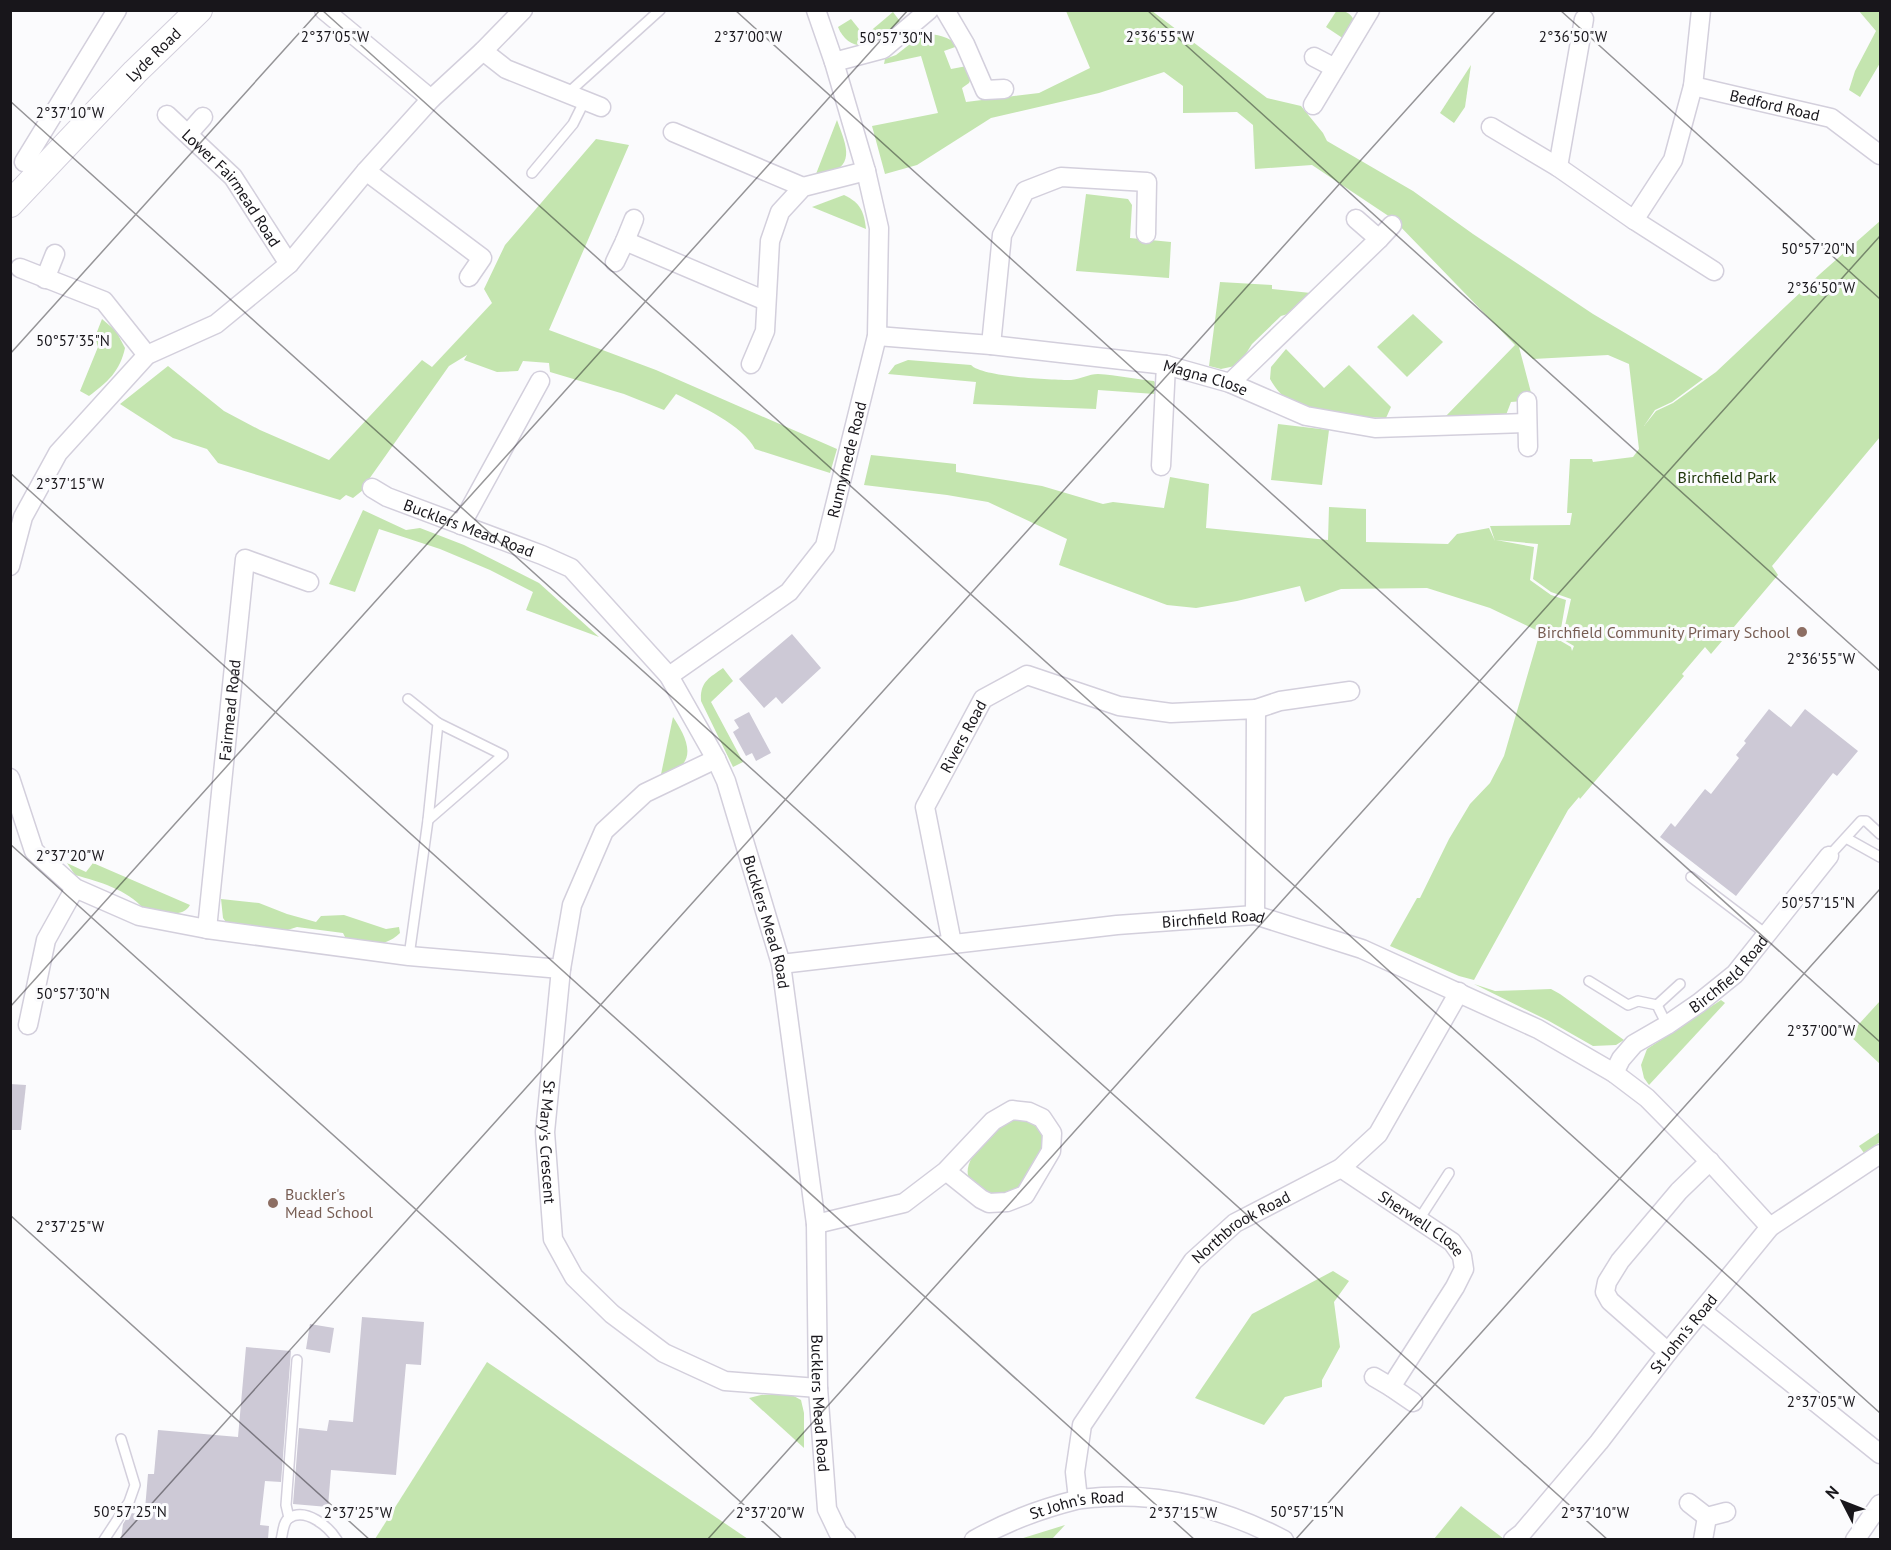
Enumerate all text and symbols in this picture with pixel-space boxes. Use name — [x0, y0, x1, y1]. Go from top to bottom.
street label: Lyde Road — [121, 23, 185, 86]
text: 2°37'05"W — [301, 27, 370, 46]
text: 2°37'00"W — [714, 27, 783, 46]
text: 2°36'55"W — [1126, 27, 1195, 46]
text: 2°36'50"W — [1539, 27, 1608, 46]
text: 50°57'30"N — [859, 28, 933, 47]
street label: Bedford Road — [1728, 85, 1822, 125]
text: 2°37'10"W — [36, 103, 105, 122]
street label: Lower Fairmead Road — [178, 124, 285, 250]
text: 50°57'20"N — [1781, 239, 1855, 258]
text: 2°36'50"W — [1787, 278, 1856, 297]
text: 50°57'35"N — [36, 331, 110, 350]
street label: Magna Close — [1161, 355, 1251, 400]
street label: Runnymede Road — [822, 399, 870, 520]
park label: Birchfield Park — [1678, 467, 1777, 487]
text: 2°37'15"W — [36, 474, 105, 493]
street label: Bucklers Mead Road — [401, 494, 537, 561]
place label: Birchfield Community Primary School — [1537, 622, 1790, 642]
marker: Birchfield Community Primary School — [1795, 625, 1809, 639]
text: 2°36'55"W — [1787, 649, 1856, 668]
street label: Fairmead Road — [214, 658, 245, 762]
street label: Rivers Road — [935, 696, 991, 776]
text: 2°37'20"W — [36, 846, 105, 865]
street label: Bucklers Mead Road — [739, 853, 794, 990]
text: 50°57'15"N — [1781, 893, 1855, 912]
street label: Birchfield Road — [1161, 905, 1268, 932]
street label: Birchfield Road — [1685, 931, 1772, 1017]
text: 50°57'30"N — [36, 984, 110, 1003]
text: 2°37'00"W — [1787, 1021, 1856, 1040]
street label: St Mary's Crescent — [535, 1079, 560, 1205]
place label: Buckler's Mead School — [285, 1184, 373, 1222]
street label: Northbrook Road — [1187, 1186, 1293, 1268]
street label: Sherwell Close — [1375, 1186, 1469, 1260]
marker: Buckler's Mead School — [266, 1196, 280, 1210]
text: 2°37'25"W — [36, 1217, 105, 1236]
street label: St John's Road — [1645, 1290, 1721, 1377]
street label: Bucklers Mead Road — [807, 1334, 834, 1473]
text: 2°37'05"W — [1787, 1392, 1856, 1411]
north arrow — [1813, 1472, 1873, 1532]
text: N — [1821, 1481, 1843, 1503]
street label: St John's Road — [1027, 1486, 1124, 1524]
text: 50°57'25"N — [93, 1502, 167, 1521]
text: 50°57'15"N — [1270, 1502, 1344, 1521]
text: 2°37'25"W — [324, 1503, 393, 1522]
text: 2°37'20"W — [736, 1503, 805, 1522]
text: 2°37'15"W — [1149, 1503, 1218, 1522]
text: 2°37'10"W — [1561, 1503, 1630, 1522]

